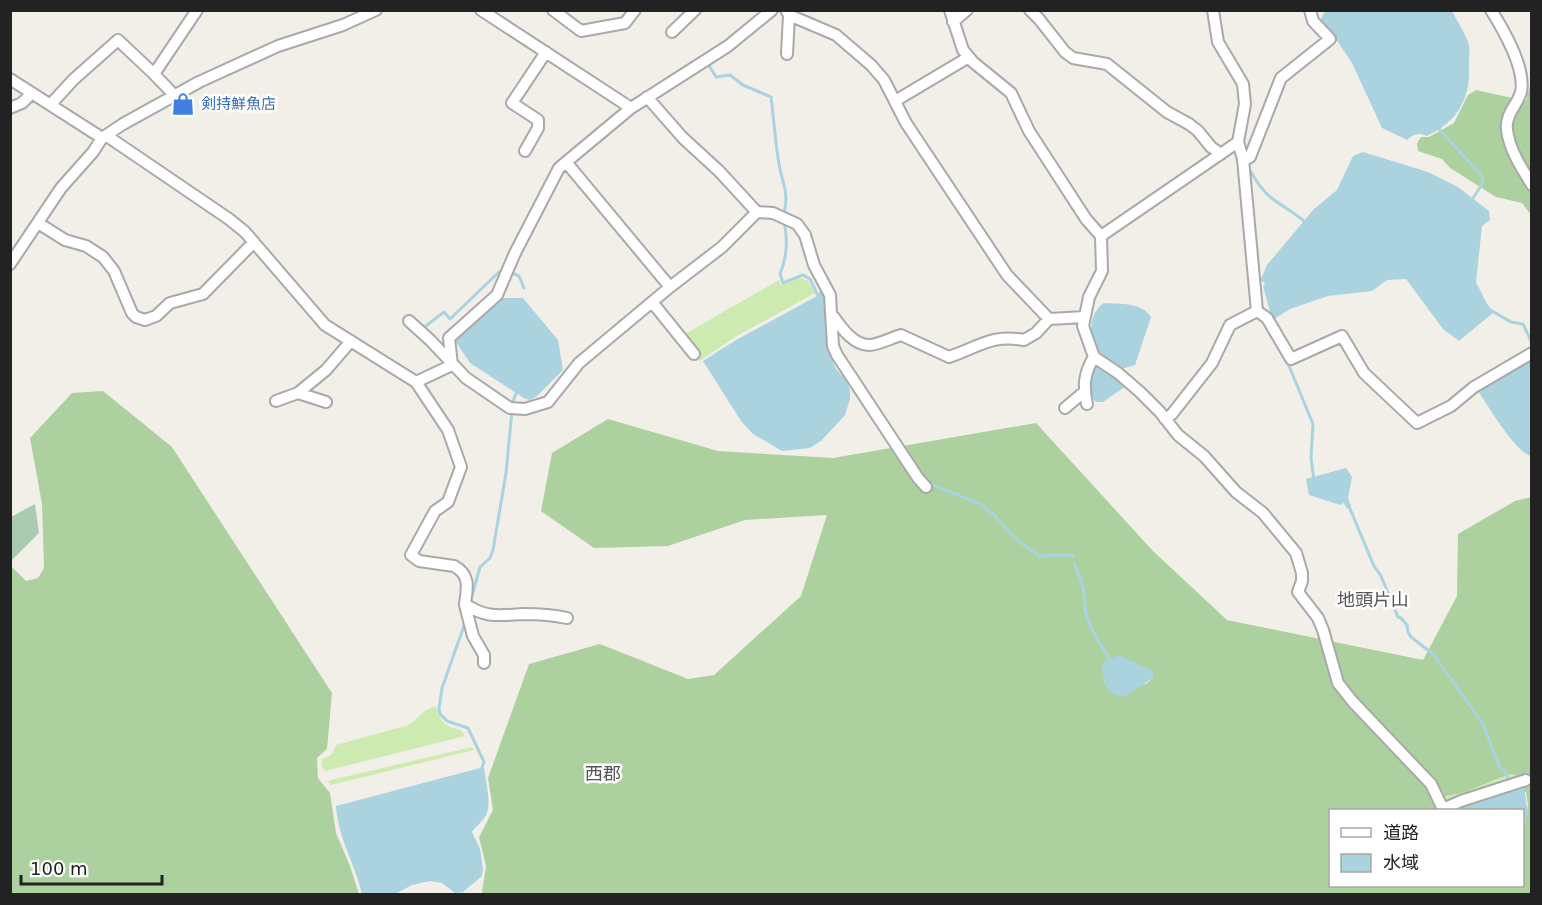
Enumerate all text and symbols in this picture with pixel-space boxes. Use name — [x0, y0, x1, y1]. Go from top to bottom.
shop icon: 剣持鮮魚店 — [170, 91, 196, 117]
place label: 剣持鮮魚店 — [201, 95, 276, 113]
district label: 地頭片山 — [1337, 589, 1409, 610]
district label: 西郡 — [585, 763, 621, 784]
legend — [1329, 809, 1524, 887]
text: 道路 — [1383, 822, 1419, 843]
scale bar — [21, 848, 162, 886]
text: 水域 — [1383, 852, 1419, 873]
text: 100 m — [30, 858, 88, 879]

